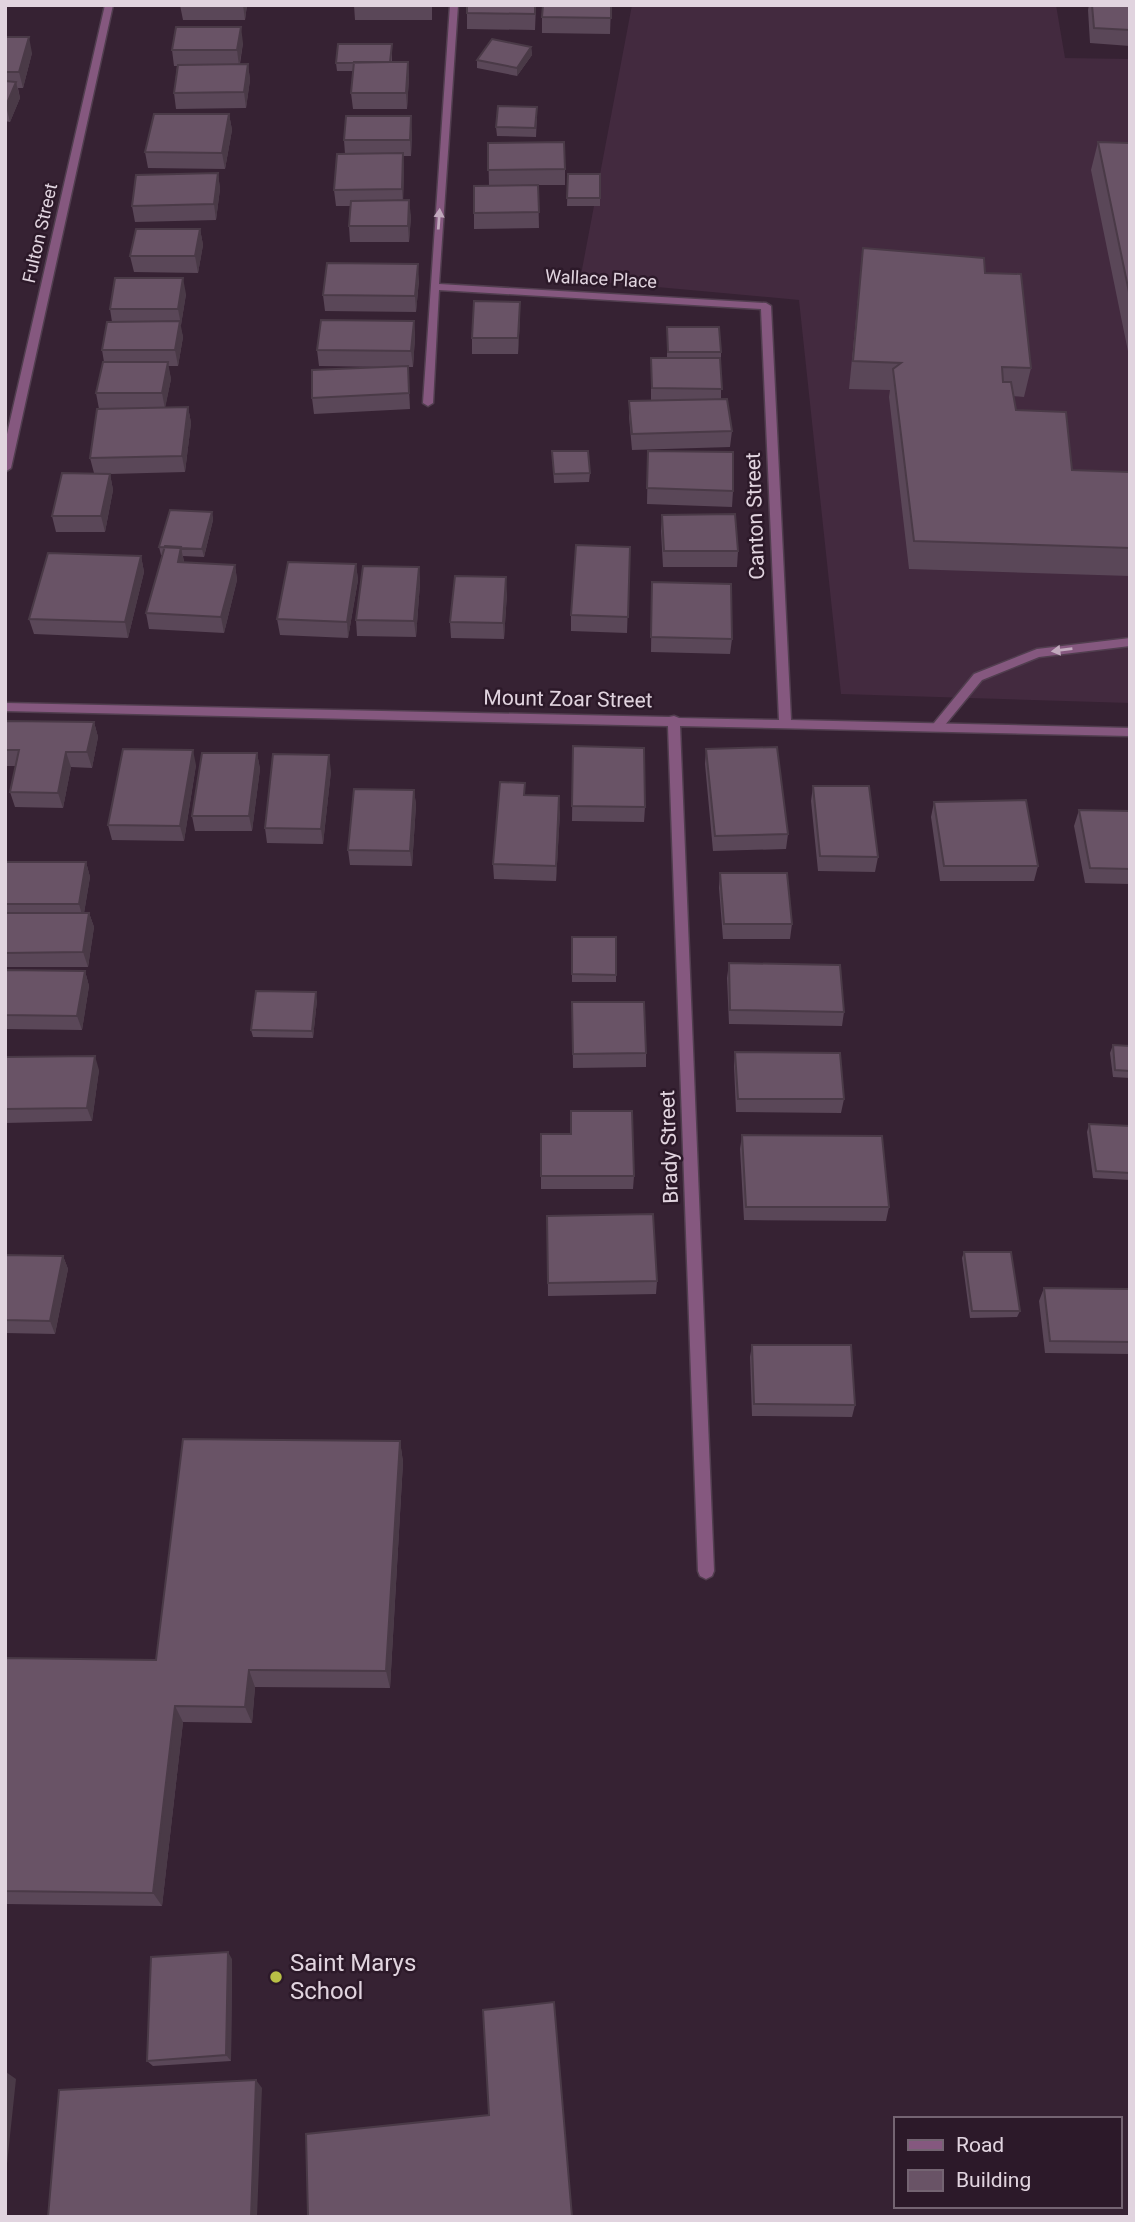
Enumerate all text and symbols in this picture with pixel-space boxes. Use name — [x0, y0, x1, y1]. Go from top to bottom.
street label: Fulton Street — [18, 181, 61, 285]
one-way arrow — [434, 208, 445, 230]
street label: Wallace Place — [545, 265, 657, 292]
street label: Canton Street — [741, 452, 769, 580]
one-way arrow — [1051, 645, 1073, 656]
street label: Mount Zoar Street — [483, 686, 653, 712]
street label: Brady Street — [655, 1090, 683, 1204]
place label: Saint Marys School — [290, 1949, 416, 2005]
marker: Saint Marys School — [268, 1969, 284, 1985]
legend — [894, 2117, 1121, 2208]
text: Road — [956, 2133, 1004, 2157]
text: Building — [956, 2168, 1031, 2192]

